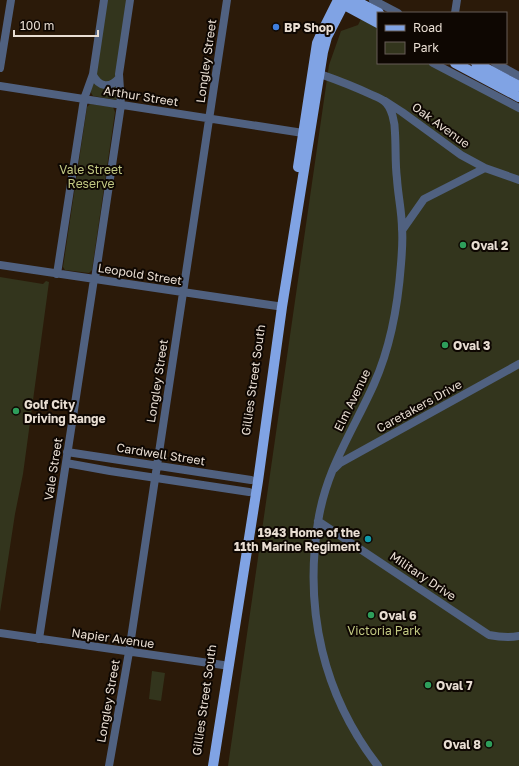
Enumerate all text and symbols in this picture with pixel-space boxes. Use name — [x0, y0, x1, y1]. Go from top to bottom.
scale bar — [14, 12, 98, 38]
legend — [377, 12, 507, 64]
text: 100 m — [20, 18, 54, 33]
street label: Longley Street — [193, 18, 219, 104]
place label: BP Shop — [284, 20, 334, 35]
text: Road — [413, 20, 442, 35]
marker: BP Shop — [271, 22, 281, 32]
text: Park — [413, 40, 439, 55]
street label: Arthur Street — [102, 83, 180, 109]
street label: Oak Avenue — [409, 99, 473, 151]
park label: Vale Street Reserve — [59, 162, 123, 191]
place label: Oval 2 — [471, 238, 508, 253]
marker: Oval 2 — [458, 240, 468, 250]
street label: Leopold Street — [97, 260, 183, 288]
street label: Gillies Street South — [238, 324, 268, 436]
street label: Longley Street — [143, 338, 171, 424]
place label: Oval 3 — [453, 338, 490, 353]
marker: Oval 3 — [440, 340, 450, 350]
street label: Elm Avenue — [331, 367, 373, 433]
street label: Caretakers Drive — [374, 376, 464, 436]
place label: Golf City Driving Range — [24, 397, 106, 426]
marker: Golf City Driving Range — [11, 406, 21, 416]
street label: Vale Street — [41, 436, 65, 501]
street label: Cardwell Street — [116, 440, 207, 468]
place label: 1943 Home of the 11th Marine Regiment — [234, 525, 360, 554]
marker: 1943 Home of the 11th Marine Regiment — [363, 534, 373, 544]
street label: Military Drive — [387, 548, 459, 604]
place label: Oval 6 — [379, 608, 417, 623]
marker: Oval 6 — [366, 610, 376, 620]
park label: Victoria Park — [347, 623, 421, 638]
street label: Napier Avenue — [71, 625, 155, 651]
street label: Gillies Street South — [189, 644, 219, 756]
street label: Longley Street — [93, 658, 123, 744]
place label: Oval 7 — [436, 678, 473, 693]
marker: Oval 7 — [423, 680, 433, 690]
place label: Oval 8 — [443, 737, 481, 752]
marker: Oval 8 — [484, 739, 494, 749]

